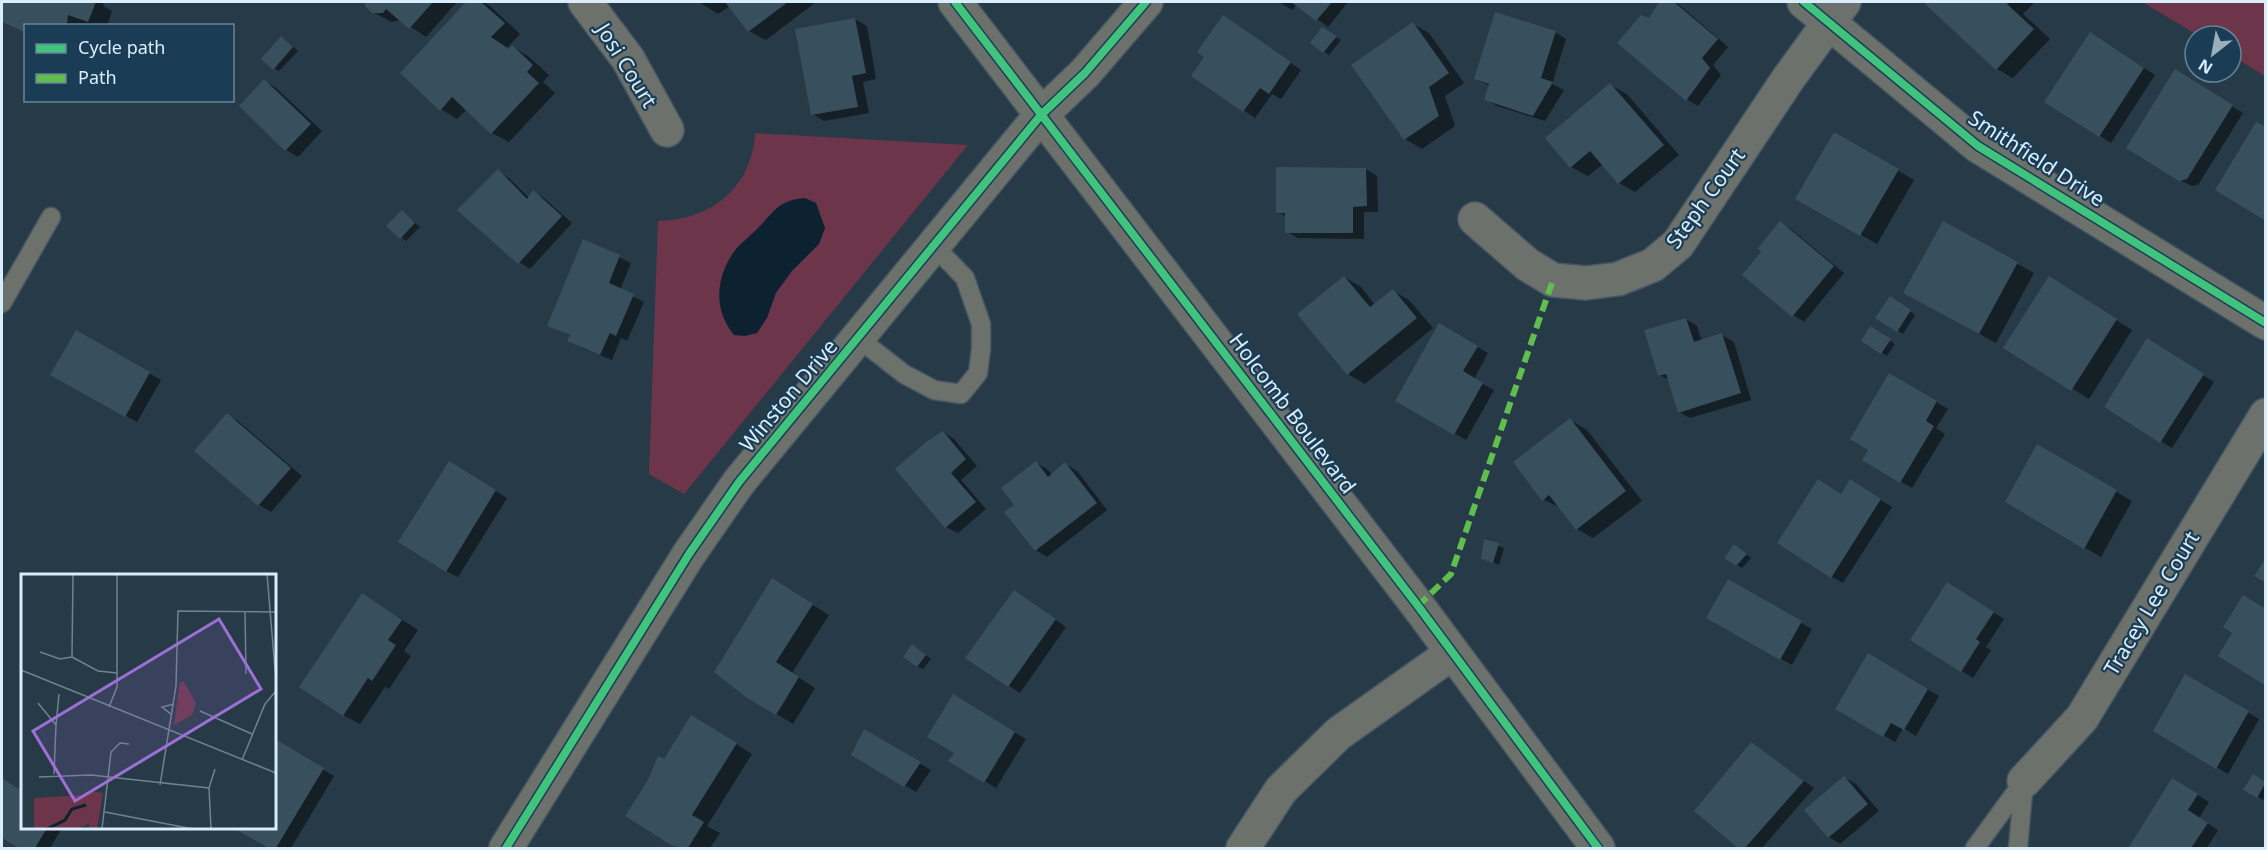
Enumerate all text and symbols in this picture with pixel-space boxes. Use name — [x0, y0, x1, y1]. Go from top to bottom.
street label: Josi Court — [589, 16, 664, 113]
legend — [24, 24, 234, 102]
north arrow — [2183, 24, 2243, 84]
text: Cycle path — [78, 35, 165, 59]
text: N — [2194, 54, 2217, 80]
text: Path — [78, 65, 117, 89]
street label: Smithfield Drive — [1963, 103, 2111, 213]
street label: Steph Court — [1659, 142, 1751, 254]
street label: Holcomb Boulevard — [1223, 327, 1363, 499]
street label: Winston Drive — [733, 333, 843, 457]
street label: Tracey Lee Court — [2097, 525, 2205, 680]
inset map — [21, 574, 276, 829]

